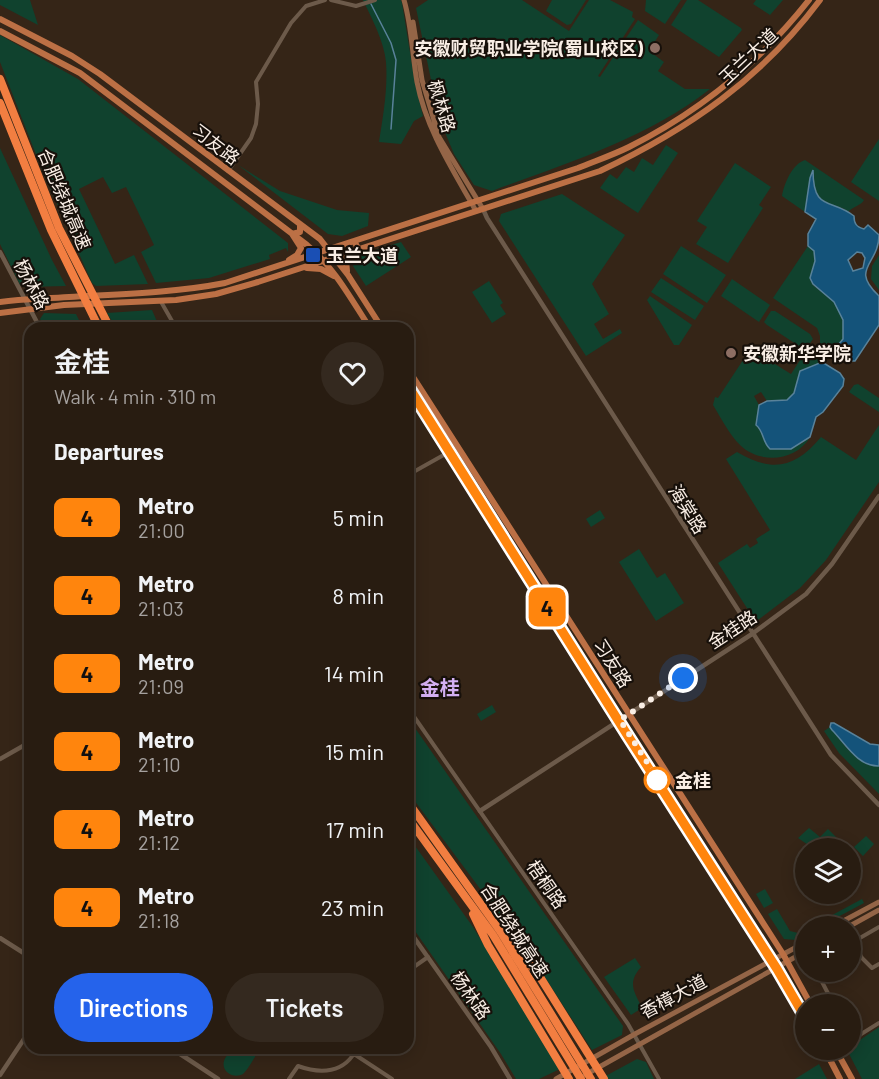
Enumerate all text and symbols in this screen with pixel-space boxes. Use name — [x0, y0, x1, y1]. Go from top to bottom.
street label: 玉兰大道 — [714, 23, 782, 89]
place label: 安徽财贸职业学院(蜀山校区) — [415, 37, 644, 59]
marker: 安徽财贸职业学院(蜀山校区) — [648, 41, 662, 55]
street label: 枫林路 — [424, 77, 460, 135]
street label: 习友路 — [188, 119, 244, 169]
street label: 合肥绕城高速 — [34, 145, 96, 253]
place label: 玉兰大道 — [326, 244, 398, 266]
marker: 玉兰大道 — [304, 246, 322, 264]
street label: 杨林路 — [10, 255, 54, 313]
button: heart — [321, 342, 384, 405]
place label: 安徽新华学院 — [743, 342, 851, 364]
text: 金桂 — [54, 344, 110, 378]
marker: 安徽新华学院 — [724, 346, 738, 360]
text: Walk · 4 min · 310 m — [54, 384, 216, 408]
text: Departures — [54, 438, 164, 464]
street label: 海棠路 — [664, 480, 712, 538]
text: Metro — [138, 492, 194, 518]
text: 5 min — [333, 504, 384, 530]
text: 4 — [81, 505, 93, 530]
text: 21:00 — [138, 518, 185, 542]
text: Metro — [138, 570, 194, 596]
text: 8 min — [332, 582, 384, 608]
text: 4 — [81, 583, 93, 608]
line badge: 4 — [528, 588, 566, 626]
text: 4 — [541, 595, 553, 620]
text: 21:03 — [138, 596, 184, 620]
street label: 金桂路 — [703, 605, 761, 653]
street label: 习友路 — [589, 634, 637, 692]
text: Metro — [138, 648, 194, 674]
text: 14 min — [324, 660, 384, 686]
text: 4 — [81, 661, 93, 686]
your location — [668, 663, 698, 693]
text: 21:09 — [138, 674, 184, 698]
district label: 金桂 — [420, 675, 460, 699]
text: Metro — [138, 726, 194, 752]
text: 15 min — [325, 738, 384, 764]
text: 4 — [81, 739, 93, 764]
text: 21:10 — [138, 752, 181, 776]
marker: 金桂 — [644, 767, 670, 793]
place label: 金桂 — [675, 769, 711, 791]
text: Metro — [138, 804, 194, 830]
text: 17 min — [326, 816, 384, 842]
text: 4 — [81, 817, 93, 842]
text: 21:12 — [138, 830, 180, 854]
map controls — [795, 838, 861, 1060]
button: layers — [795, 838, 861, 904]
street label: 梧桐路 — [523, 856, 571, 912]
street label: 合肥绕城高速 — [476, 879, 554, 981]
text: Metro — [138, 882, 194, 908]
text: 23 min — [321, 894, 384, 920]
text: 4 — [81, 895, 93, 920]
text: 21:18 — [138, 908, 180, 932]
button: + — [795, 916, 861, 982]
street label: 杨林路 — [447, 967, 495, 1023]
street label: 香樟大道 — [636, 969, 710, 1023]
button: Directions — [54, 973, 213, 1042]
button: Tickets — [225, 973, 384, 1042]
button: − — [795, 994, 861, 1060]

